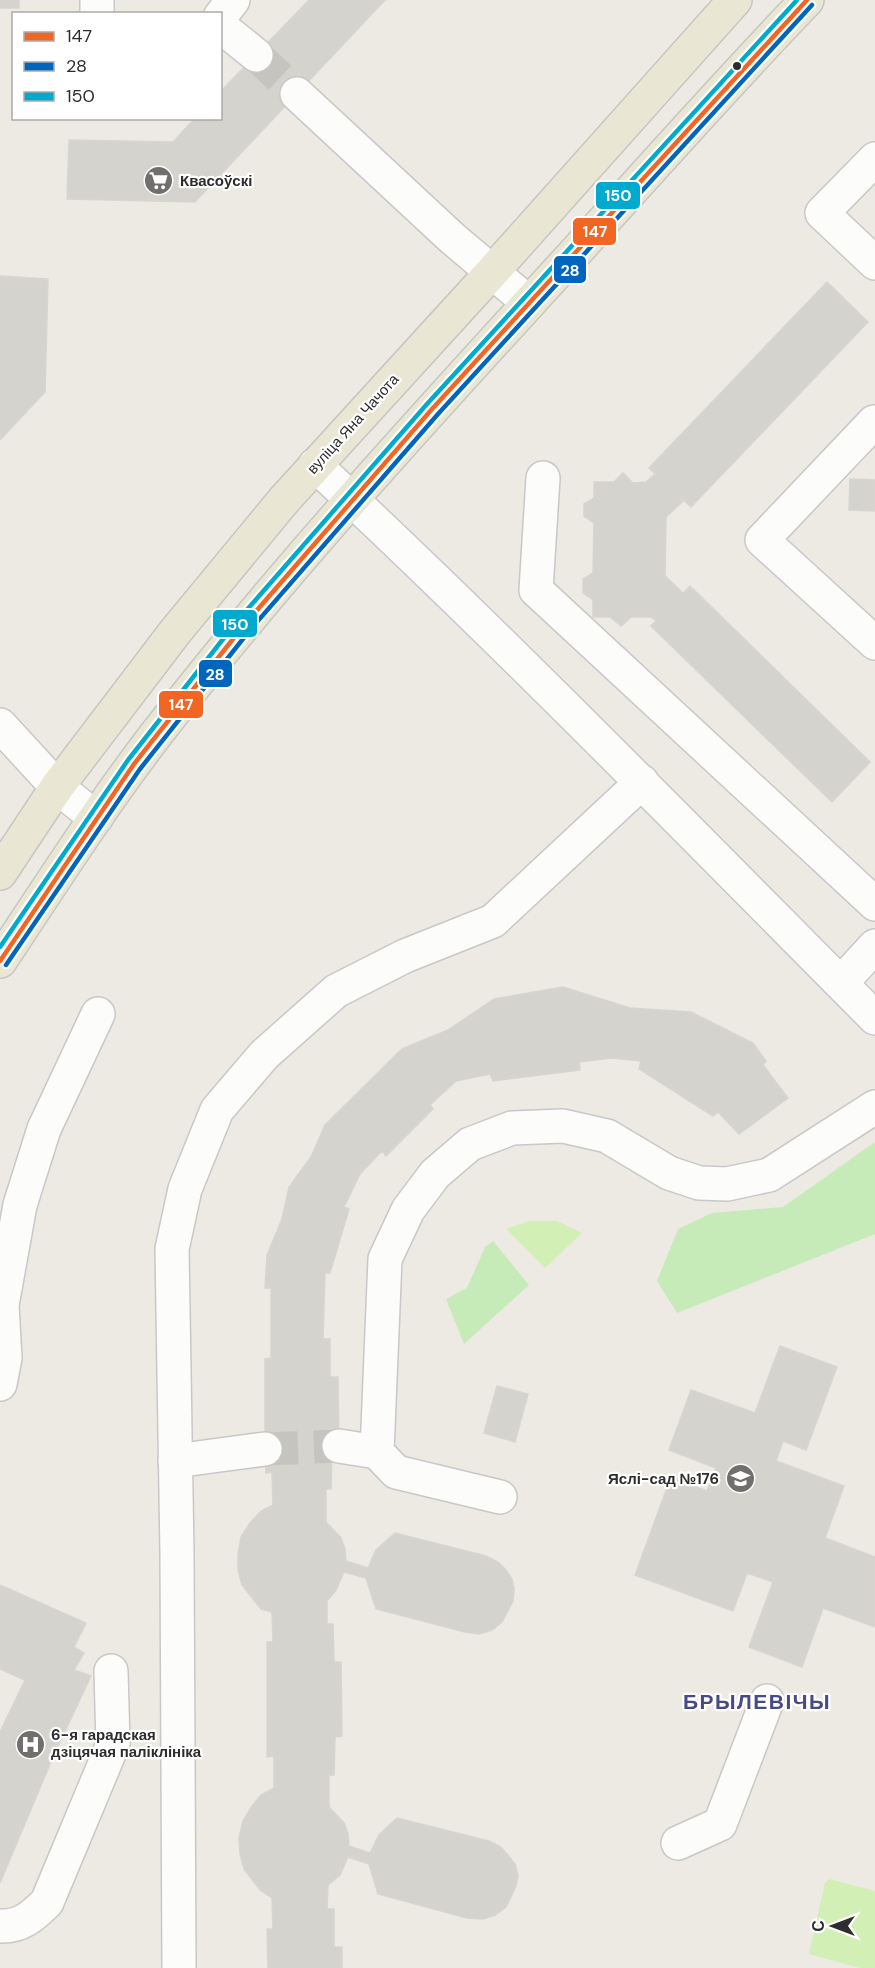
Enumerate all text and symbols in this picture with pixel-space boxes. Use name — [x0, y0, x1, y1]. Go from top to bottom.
legend — [12, 12, 222, 120]
text: 147 — [66, 24, 92, 48]
text: 28 — [66, 54, 87, 78]
unlabelled marker — [731, 60, 743, 72]
text: 150 — [66, 84, 95, 108]
supermarket icon: Квасоўскі — [143, 165, 175, 197]
place label: Квасоўскі — [180, 171, 252, 191]
line badge: 150 — [595, 181, 641, 210]
text: 150 — [604, 185, 632, 206]
line badge: 147 — [572, 217, 617, 246]
text: 147 — [583, 221, 608, 242]
line badge: 28 — [553, 255, 587, 284]
text: 28 — [560, 260, 580, 281]
street label: вуліца Яна Чачота — [303, 369, 404, 478]
line badge: 150 — [212, 609, 258, 638]
text: 150 — [221, 614, 249, 635]
line badge: 28 — [198, 659, 233, 688]
text: 28 — [205, 664, 225, 685]
line badge: 147 — [158, 690, 204, 719]
text: 147 — [169, 694, 194, 715]
school or university icon: Яслі-сад №176 — [724, 1463, 756, 1495]
place label: Яслі-сад №176 — [608, 1469, 719, 1489]
district label: БРЫЛЕВІЧЫ — [683, 1688, 831, 1716]
place label: 6-я гарадская дзіцячая паліклініка — [51, 1725, 202, 1762]
hospital icon: 6-я гарадская дзіцячая паліклініка — [14, 1728, 46, 1760]
north arrow — [803, 1896, 863, 1956]
text: С — [808, 1920, 829, 1932]

